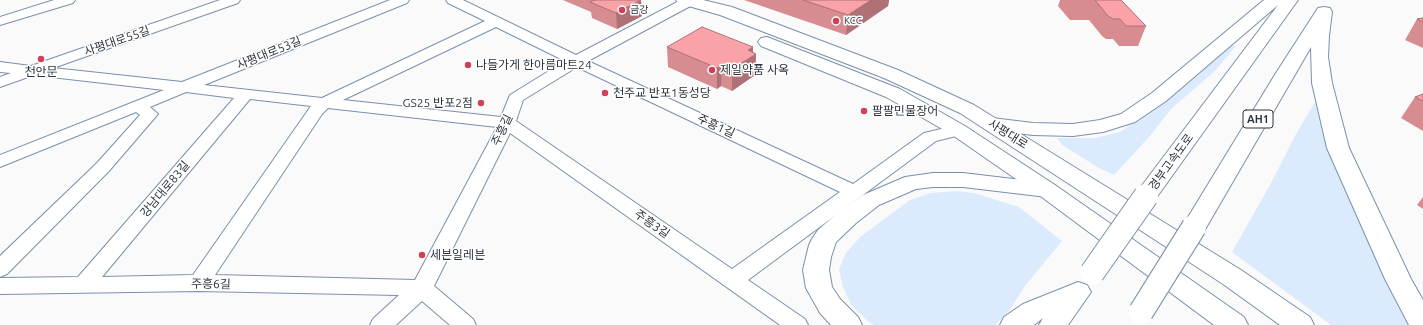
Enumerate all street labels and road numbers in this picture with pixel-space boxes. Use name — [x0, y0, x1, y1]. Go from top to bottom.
street label: 사평대로55길 — [82, 23, 152, 59]
street label: 사평대로53길 — [234, 33, 304, 73]
road number: AH1 — [1243, 110, 1273, 128]
street label: 주흥1길 — [695, 111, 737, 141]
street label: 주흥길 — [488, 112, 516, 148]
street label: 사평대로 — [985, 116, 1031, 152]
street label: 경부고속도로 — [1146, 131, 1196, 193]
street label: 강남대로83길 — [137, 158, 193, 220]
street label: 주흥3길 — [632, 207, 672, 241]
street label: 주흥6길 — [191, 276, 231, 292]

